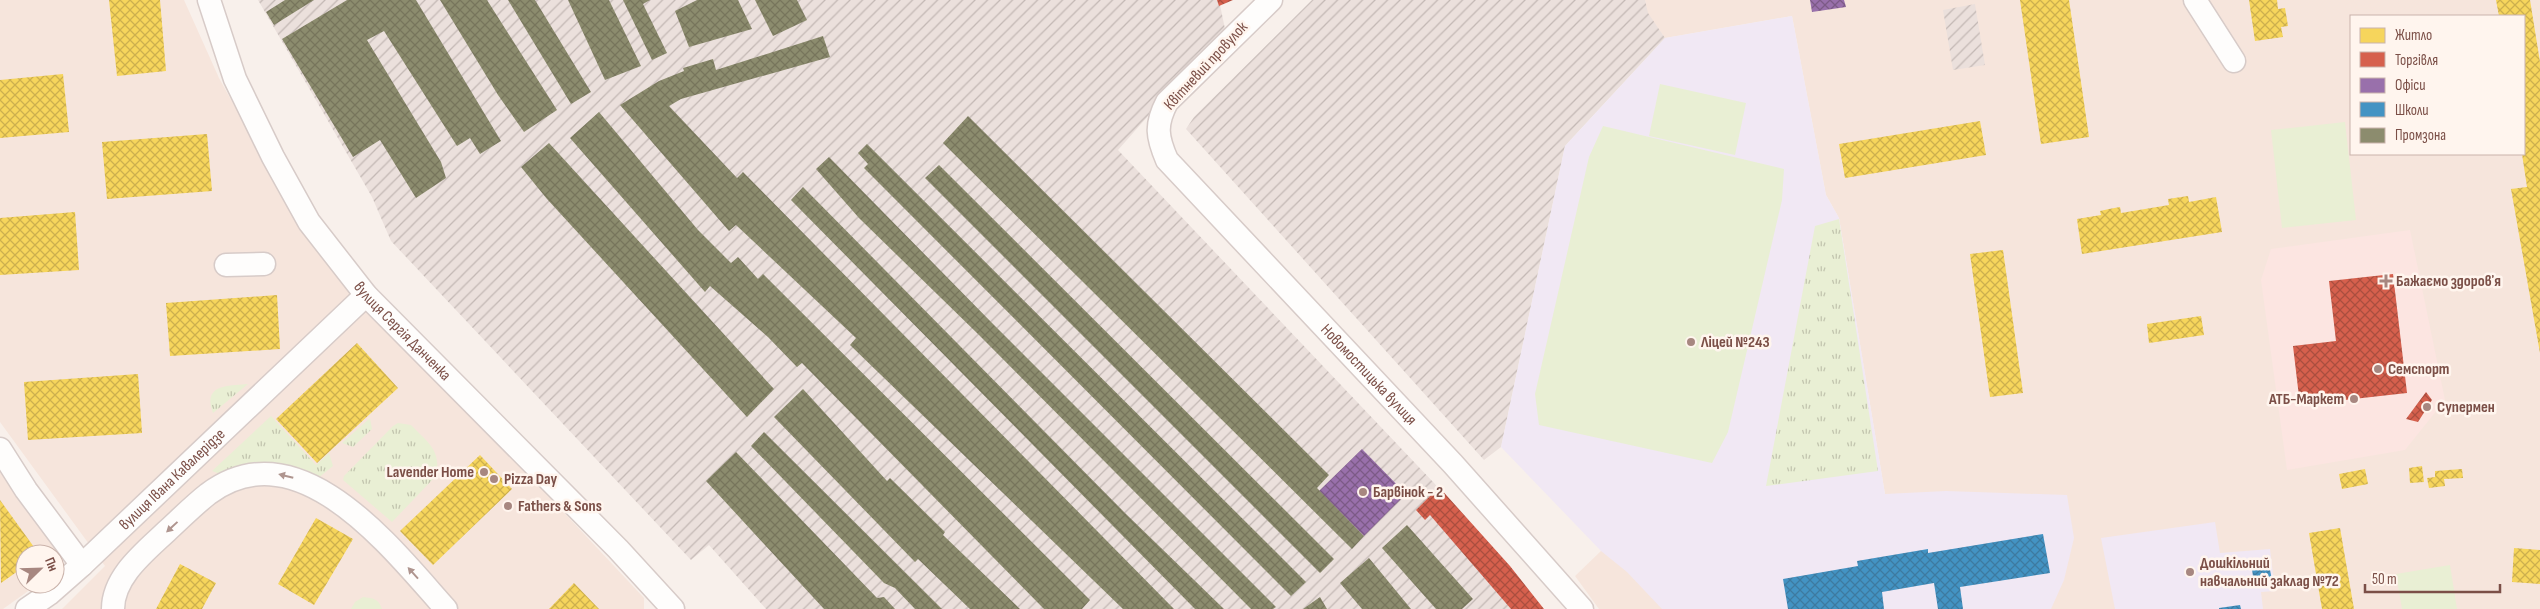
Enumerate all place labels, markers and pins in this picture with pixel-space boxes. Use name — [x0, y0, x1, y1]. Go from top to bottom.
place label: Бажаємо здоровʼя — [2396, 272, 2501, 291]
marker: Бажаємо здоровʼя — [2380, 275, 2392, 287]
place label: Ліцей №243 — [1700, 333, 1770, 352]
marker: Ліцей №243 — [1685, 336, 1697, 348]
place label: Семспорт — [2388, 360, 2449, 379]
marker: Семспорт — [2372, 363, 2384, 375]
place label: АТБ-Маркет — [2268, 390, 2344, 409]
marker: АТБ-Маркет — [2348, 393, 2360, 405]
place label: Супермен — [2437, 398, 2495, 417]
marker: Супермен — [2421, 401, 2433, 413]
place label: Lavender Home — [386, 463, 474, 482]
marker: Lavender Home — [478, 466, 490, 478]
place label: Pizza Day — [504, 470, 557, 489]
marker: Pizza Day — [488, 473, 500, 485]
place label: Барвінок - 2 — [1373, 483, 1443, 502]
marker: Барвінок - 2 — [1357, 486, 1369, 498]
place label: Fathers & Sons — [518, 497, 602, 516]
marker: Fathers & Sons — [502, 500, 514, 512]
place label: Дошкільний навчальний заклад №72 — [2200, 554, 2339, 591]
marker: Дошкільний навчальний заклад №72 — [2184, 566, 2196, 578]

